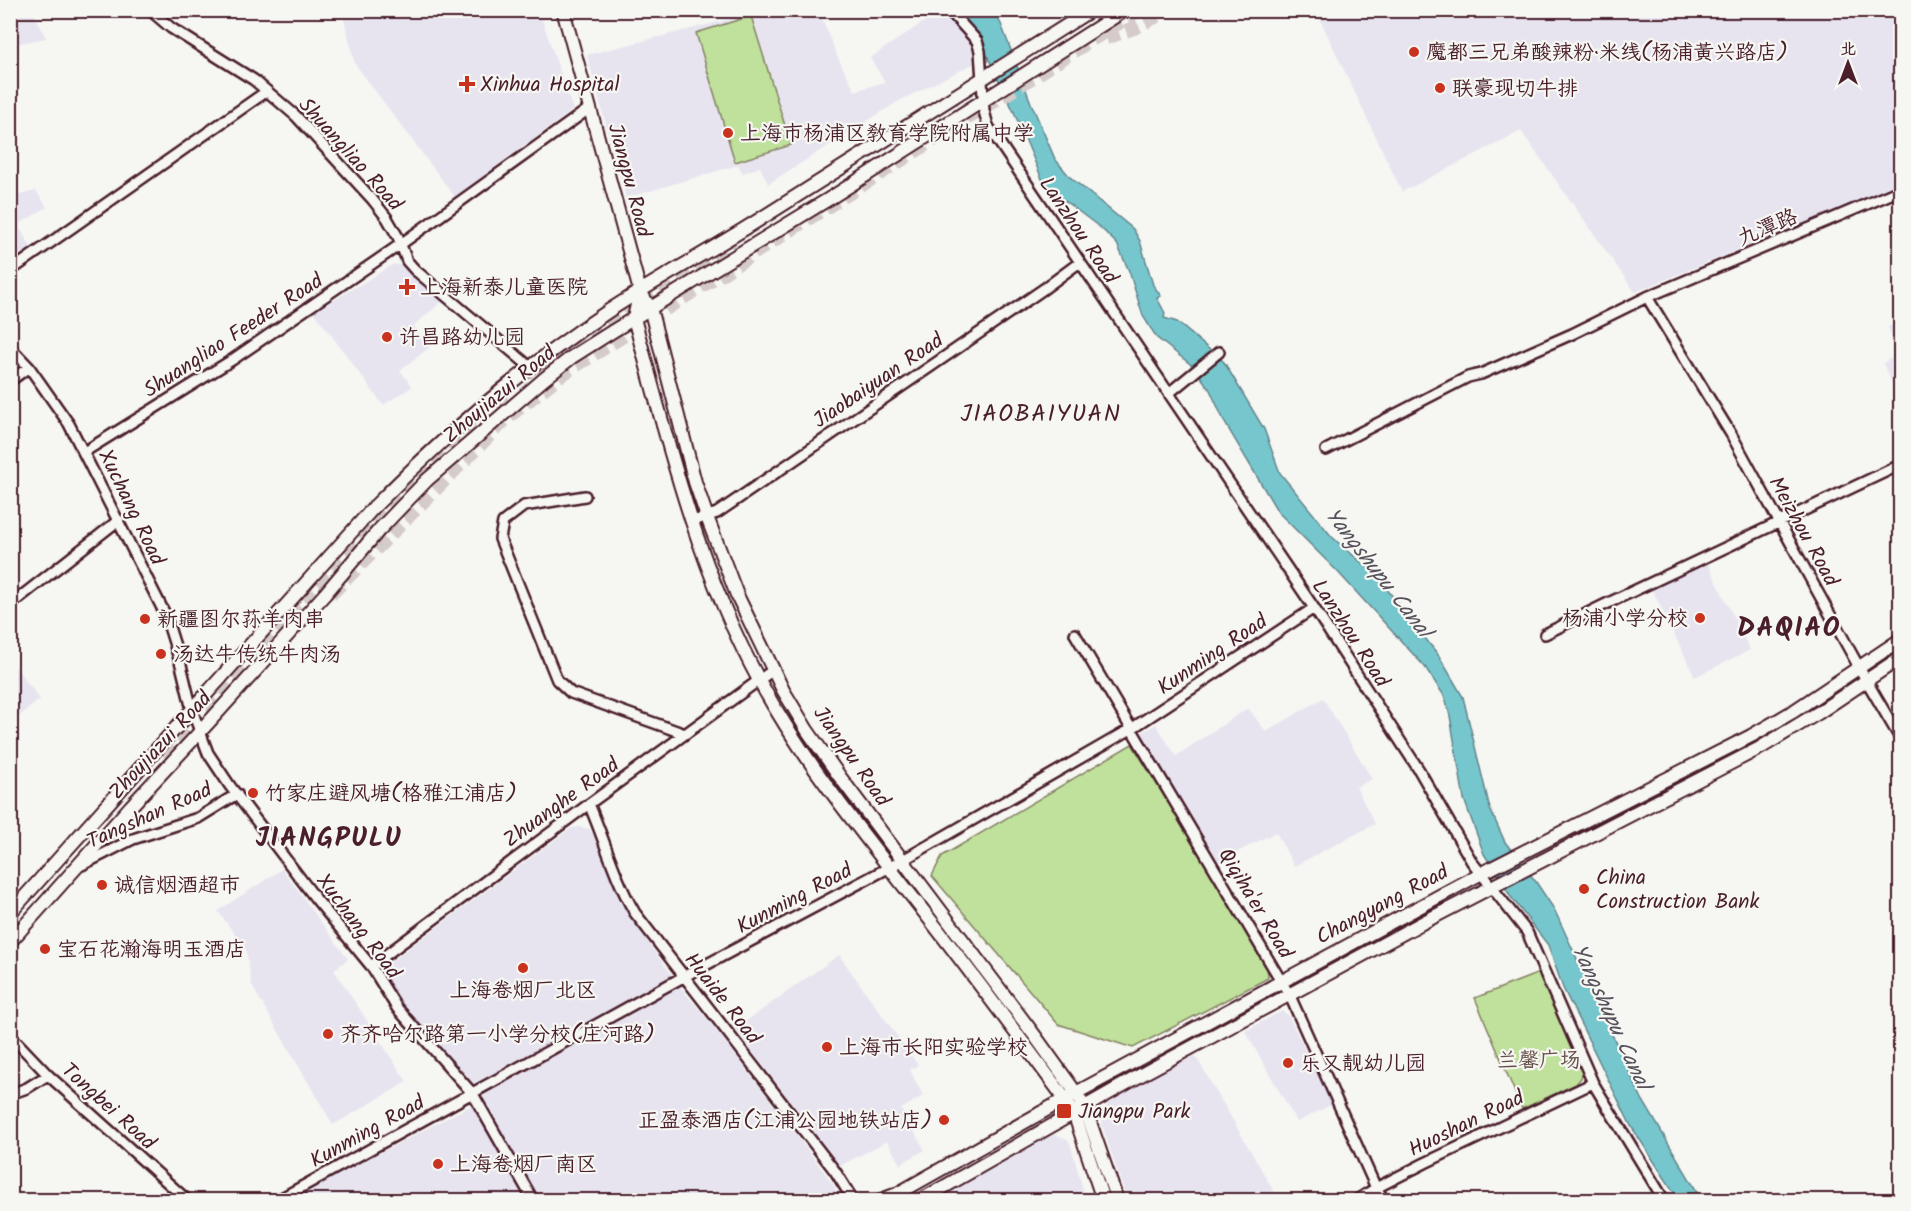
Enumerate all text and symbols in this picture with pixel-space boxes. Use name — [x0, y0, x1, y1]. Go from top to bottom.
north arrow — [1818, 33, 1878, 93]
place label: 魔都三兄弟酸辣粉·米线(杨浦黄兴路店) — [1426, 37, 1788, 70]
text: 北 — [1840, 37, 1856, 62]
marker: 魔都三兄弟酸辣粉·米线(杨浦黄兴路店) — [1407, 45, 1421, 59]
place label: Xinhua Hospital — [480, 69, 620, 102]
place label: 联豪现切牛排 — [1452, 73, 1578, 106]
marker: Xinhua Hospital — [458, 75, 476, 93]
marker: 联豪现切牛排 — [1433, 81, 1447, 95]
street label: Shuangliao Road — [290, 91, 411, 220]
place label: 上海市杨浦区教育学院附属中学 — [740, 118, 1034, 151]
street label: Jiangpu Road — [598, 120, 660, 241]
marker: 上海市杨浦区教育学院附属中学 — [721, 126, 735, 140]
street label: Lanzhou Road — [1030, 171, 1126, 292]
street label: 九潭路 — [1732, 201, 1803, 256]
street label: Shuangliao Feeder Road — [137, 265, 331, 407]
place label: 上海新泰儿童医院 — [420, 272, 588, 305]
marker: 上海新泰儿童医院 — [398, 278, 416, 296]
place label: 许昌路幼儿园 — [399, 322, 525, 355]
street label: Jiaobaiyuan Road — [807, 325, 951, 437]
marker: 许昌路幼儿园 — [380, 330, 394, 344]
street label: Zhoujiazui Road — [436, 338, 564, 452]
district label: JIAOBAIYUAN — [961, 395, 1121, 434]
street label: Xuchang Road — [88, 444, 173, 572]
street label: Meizhou Road — [1759, 471, 1847, 593]
water label: Yangshupu Canal — [1315, 501, 1442, 650]
street label: Lanzhou Road — [1302, 573, 1397, 695]
place label: 杨浦小学分校 — [1562, 603, 1688, 636]
place label: 新疆图尔荪羊肉串 — [157, 604, 325, 637]
street label: Kunming Road — [1151, 606, 1275, 704]
district label: DAQIAO — [1737, 607, 1841, 650]
marker: 杨浦小学分校 — [1693, 611, 1707, 625]
marker: 新疆图尔荪羊肉串 — [138, 612, 152, 626]
place label: 汤达牛传统牛肉汤 — [173, 639, 341, 672]
marker: 汤达牛传统牛肉汤 — [154, 647, 168, 661]
street label: Zhoujiazui Road — [102, 684, 221, 808]
street label: Jiangpu Road — [804, 700, 898, 814]
street label: Zhuanghe Road — [497, 749, 627, 857]
street label: Tangshan Road — [82, 774, 218, 859]
place label: 竹家庄避风塘(格雅江浦店) — [265, 778, 517, 811]
marker: 竹家庄避风塘(格雅江浦店) — [246, 786, 260, 800]
district label: JIANGPULU — [256, 817, 402, 860]
street label: Qiqiha'er Road — [1209, 842, 1301, 966]
street label: Kunming Road — [731, 855, 859, 944]
street label: Changyang Road — [1310, 856, 1455, 954]
place label: China Construction Bank — [1596, 862, 1759, 919]
street label: Xuchang Road — [307, 867, 409, 987]
place label: 诚信烟酒超市 — [114, 870, 240, 903]
marker: 诚信烟酒超市 — [95, 878, 109, 892]
marker: China Construction Bank — [1577, 882, 1591, 896]
place label: 宝石花瀚海明玉酒店 — [57, 934, 246, 967]
water label: Yangshupu Canal — [1561, 938, 1661, 1100]
marker: 宝石花瀚海明玉酒店 — [38, 942, 52, 956]
street label: Huaide Road — [675, 946, 769, 1053]
marker: 上海卷烟厂北区 — [516, 961, 530, 975]
place label: 上海卷烟厂北区 — [450, 975, 597, 1008]
place label: 齐齐哈尔路第一小学分校(庄河路) — [340, 1019, 655, 1052]
marker: 齐齐哈尔路第一小学分校(庄河路) — [321, 1027, 335, 1041]
place label: 上海市长阳实验学校 — [839, 1032, 1028, 1065]
marker: 上海市长阳实验学校 — [820, 1040, 834, 1054]
park label: 兰馨广场 — [1497, 1045, 1581, 1078]
place label: 乐又靓幼儿园 — [1300, 1048, 1426, 1081]
street label: Tongbei Road — [53, 1055, 163, 1159]
marker: 乐又靓幼儿园 — [1281, 1056, 1295, 1070]
street label: Huoshan Road — [1403, 1082, 1531, 1167]
street label: Kunming Road — [304, 1087, 432, 1178]
place label: Jiangpu Park — [1078, 1096, 1191, 1129]
marker: Jiangpu Park — [1055, 1102, 1073, 1120]
place label: 正盈泰酒店(江浦公园地铁站店) — [638, 1105, 932, 1138]
marker: 正盈泰酒店(江浦公园地铁站店) — [937, 1113, 951, 1127]
place label: 上海卷烟厂南区 — [450, 1149, 597, 1182]
marker: 上海卷烟厂南区 — [431, 1157, 445, 1171]

